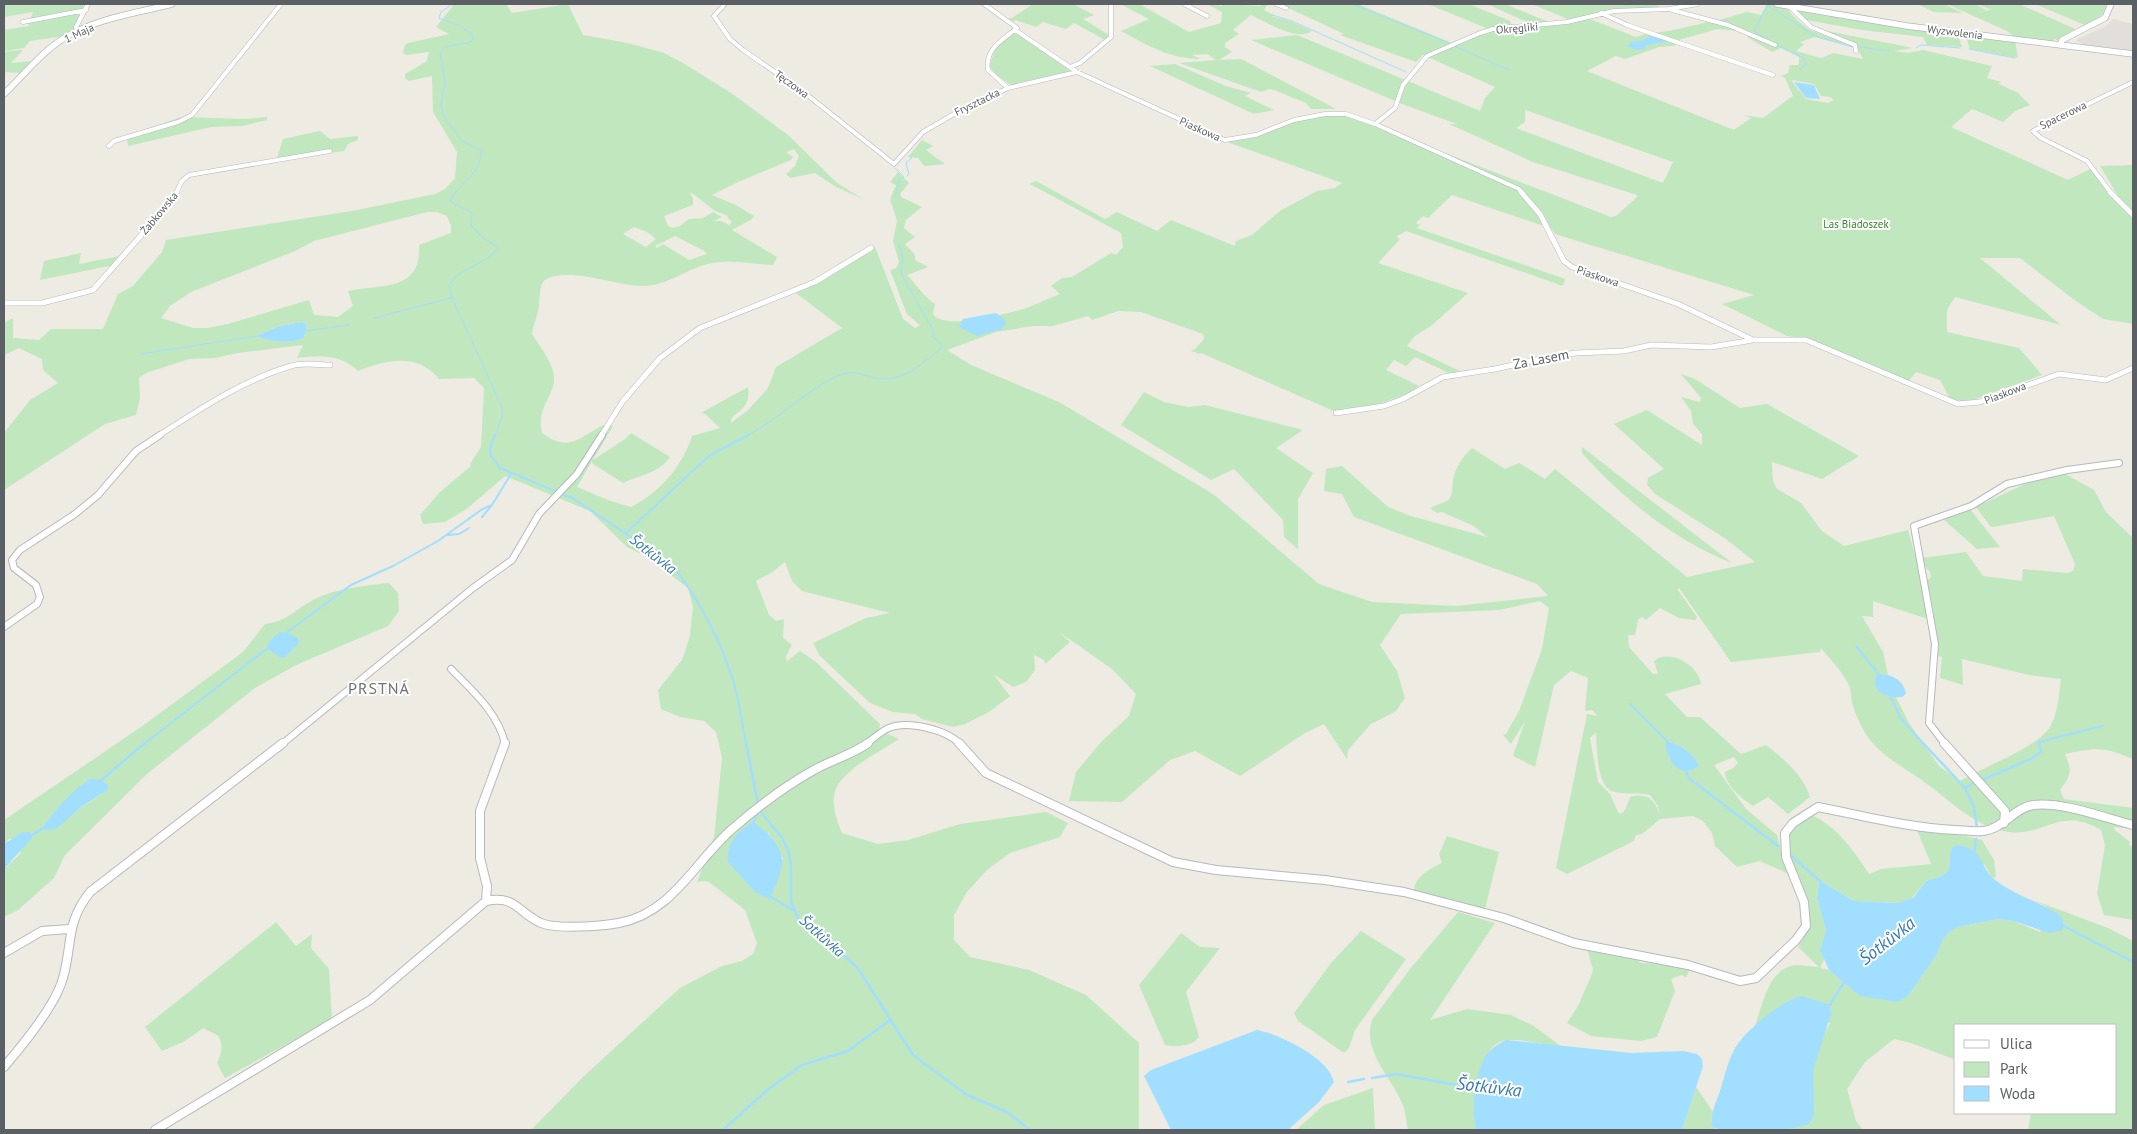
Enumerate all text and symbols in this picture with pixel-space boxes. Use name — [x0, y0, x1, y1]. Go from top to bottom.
street label: Okręgliki — [1495, 19, 1539, 37]
street label: 1 Maja — [62, 20, 96, 46]
street label: Wyzwolenia — [1926, 22, 1984, 42]
street label: Tęczowa — [772, 67, 812, 101]
street label: Frysztacka — [952, 85, 1002, 119]
street label: Spacerowa — [2037, 98, 2089, 132]
street label: Piaskowa — [1177, 114, 1223, 144]
street label: Żabkowska — [137, 189, 181, 237]
park label: Las Biadoszek — [1823, 217, 1889, 231]
street label: Piaskowa — [1575, 262, 1621, 290]
street label: Za Lasem — [1512, 345, 1570, 373]
street label: Piaskowa — [1982, 379, 2028, 407]
water label: Šotkůvka — [626, 529, 681, 578]
district label: PRSTNÁ — [348, 678, 410, 698]
water label: Šotkůvka — [796, 910, 849, 961]
water label: Šotkůvka — [1854, 911, 1920, 970]
legend — [1954, 1024, 2117, 1114]
text: Ulica — [2000, 1034, 2032, 1053]
text: Park — [2000, 1059, 2028, 1078]
water label: Šotkůvka — [1455, 1071, 1523, 1102]
text: Woda — [2000, 1084, 2035, 1103]

